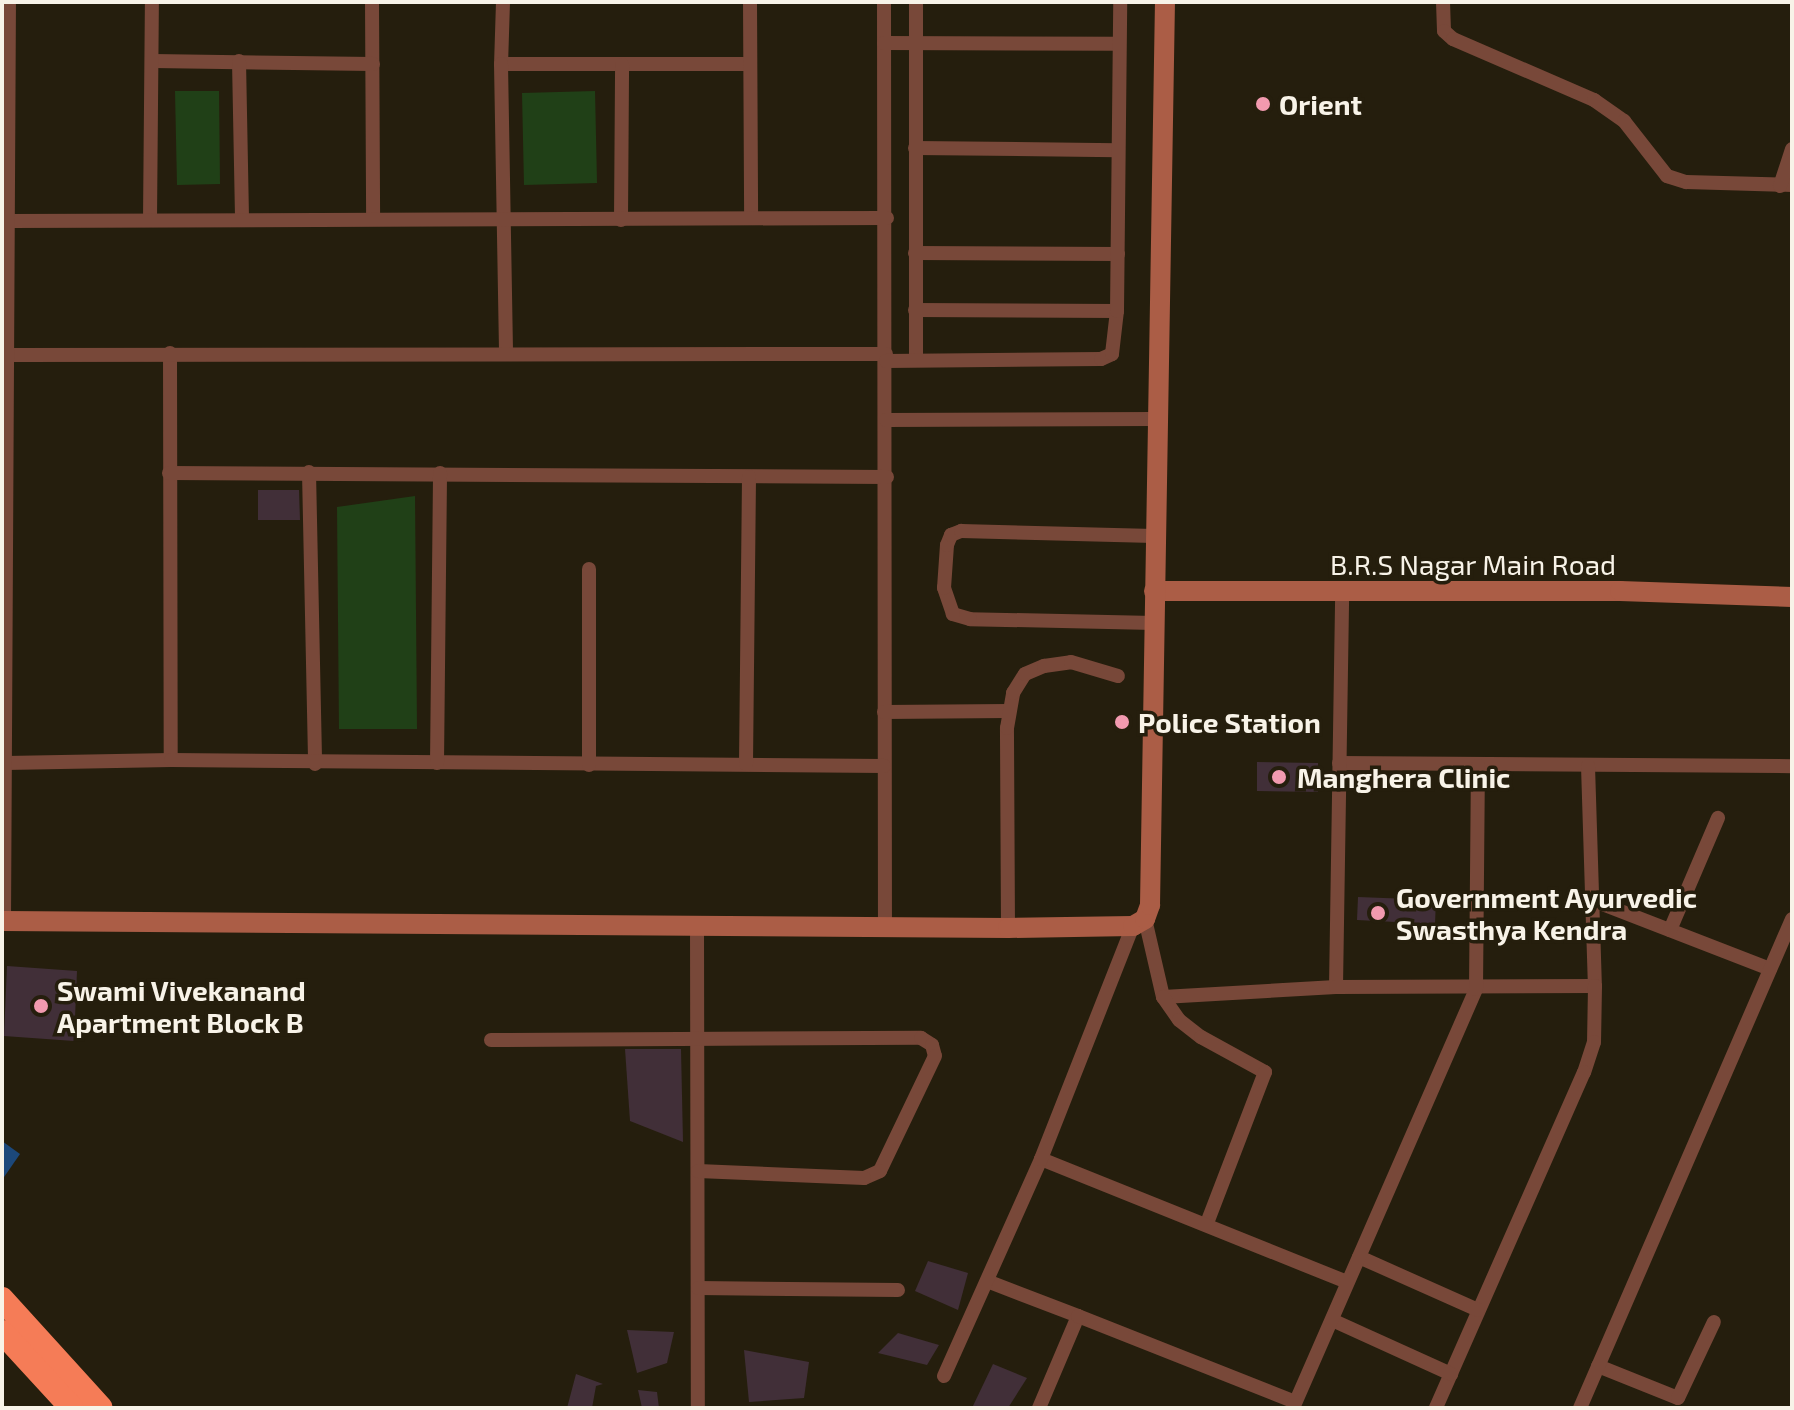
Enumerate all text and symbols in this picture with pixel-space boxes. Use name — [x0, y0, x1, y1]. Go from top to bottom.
place label: Orient — [1279, 87, 1362, 121]
marker: Orient — [1254, 95, 1272, 113]
street label: B.R.S Nagar Main Road — [1330, 547, 1616, 581]
place label: Police Station — [1138, 705, 1321, 739]
marker: Police Station — [1113, 713, 1131, 731]
place label: Manghera Clinic — [1297, 760, 1510, 794]
marker: Manghera Clinic — [1268, 766, 1290, 788]
place label: Government Ayurvedic Swasthya Kendra — [1396, 880, 1698, 946]
marker: Government Ayurvedic Swasthya Kendra — [1367, 902, 1389, 924]
place label: Swami Vivekanand Apartment Block B — [57, 973, 306, 1039]
marker: Swami Vivekanand Apartment Block B — [32, 997, 50, 1015]

